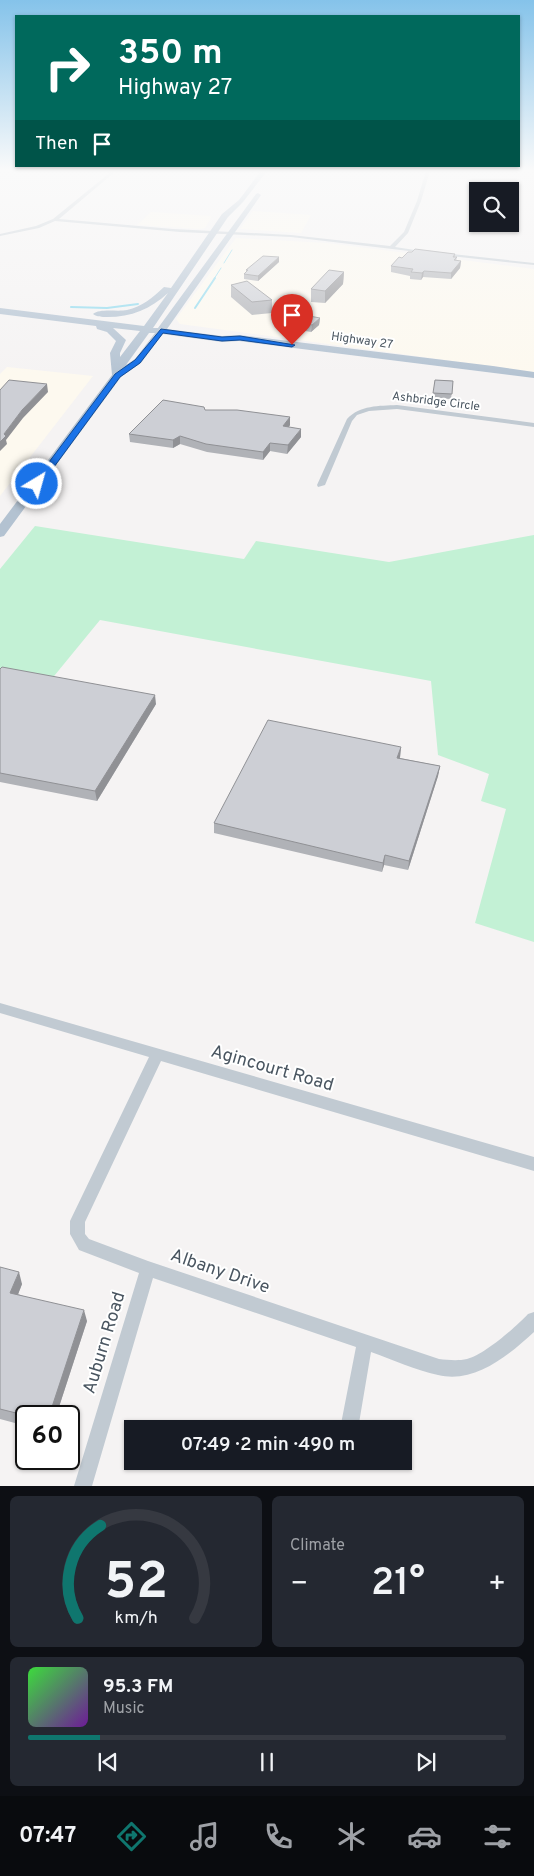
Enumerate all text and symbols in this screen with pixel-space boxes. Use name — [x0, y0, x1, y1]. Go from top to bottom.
text: 350 m — [118, 32, 223, 76]
icon: right — [35, 35, 100, 100]
text: Highway 27 — [118, 75, 232, 102]
icon: arrive — [88, 130, 116, 158]
text: Then — [35, 132, 78, 156]
map controls — [469, 182, 519, 232]
button: search — [469, 182, 519, 232]
pin — [271, 294, 313, 345]
icon: arrive — [278, 301, 306, 329]
street label: Highway 27 — [330, 329, 394, 353]
street label: Ashbridge Circle — [391, 389, 481, 415]
position arrow — [10, 457, 62, 509]
street label: Agincourt Road — [208, 1041, 336, 1097]
street label: Albany Drive — [167, 1244, 273, 1300]
street label: Auburn Road — [79, 1289, 131, 1397]
speed limit sign: 60 — [15, 1405, 80, 1470]
text: 07:49 · 2 min · 490 m — [181, 1433, 355, 1457]
text: Climate — [290, 1536, 345, 1556]
text: 52 — [104, 1551, 168, 1617]
text: 21° — [371, 1560, 425, 1609]
text: − — [290, 1567, 308, 1603]
text: + — [488, 1567, 506, 1603]
text: km/h — [114, 1607, 158, 1630]
text: 95.3 FM — [103, 1675, 173, 1699]
text: Music — [103, 1699, 144, 1719]
icon: previous — [94, 1748, 122, 1776]
icon: pause — [253, 1748, 281, 1776]
icon: next — [412, 1748, 440, 1776]
icon: directions — [114, 1819, 149, 1854]
icon: music — [187, 1819, 222, 1854]
icon: phone — [261, 1819, 296, 1854]
icon: climate — [334, 1819, 369, 1854]
icon: car — [407, 1819, 442, 1854]
icon: filters — [480, 1819, 515, 1854]
text: 07:47 — [19, 1823, 76, 1850]

